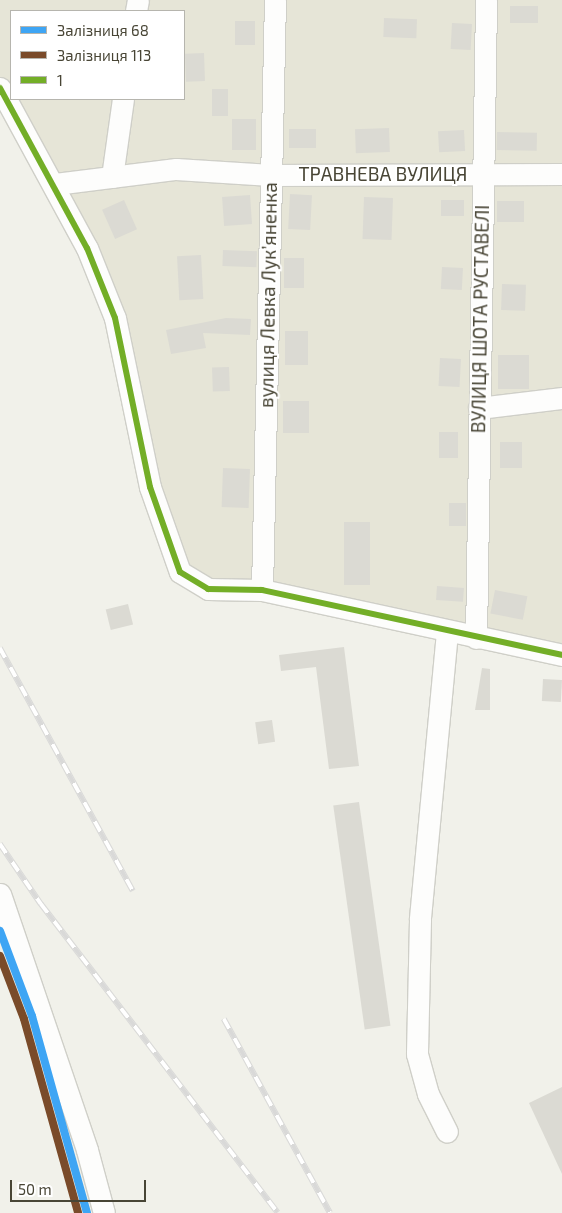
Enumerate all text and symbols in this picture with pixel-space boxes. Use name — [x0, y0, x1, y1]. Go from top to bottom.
legend — [10, 10, 185, 100]
text: Залізниця 68 — [57, 21, 149, 39]
text: Залізниця 113 — [57, 46, 151, 64]
text: 1 — [57, 71, 63, 89]
street label: ТРАВНЕВА ВУЛИЦЯ — [299, 163, 467, 185]
street label: вулиця Левка Лукʼяненка — [255, 182, 281, 408]
street label: ВУЛИЦЯ ШОТА РУСТАВЕЛІ — [467, 205, 493, 433]
scale bar — [12, 1170, 149, 1202]
text: 50 m — [18, 1180, 52, 1198]

